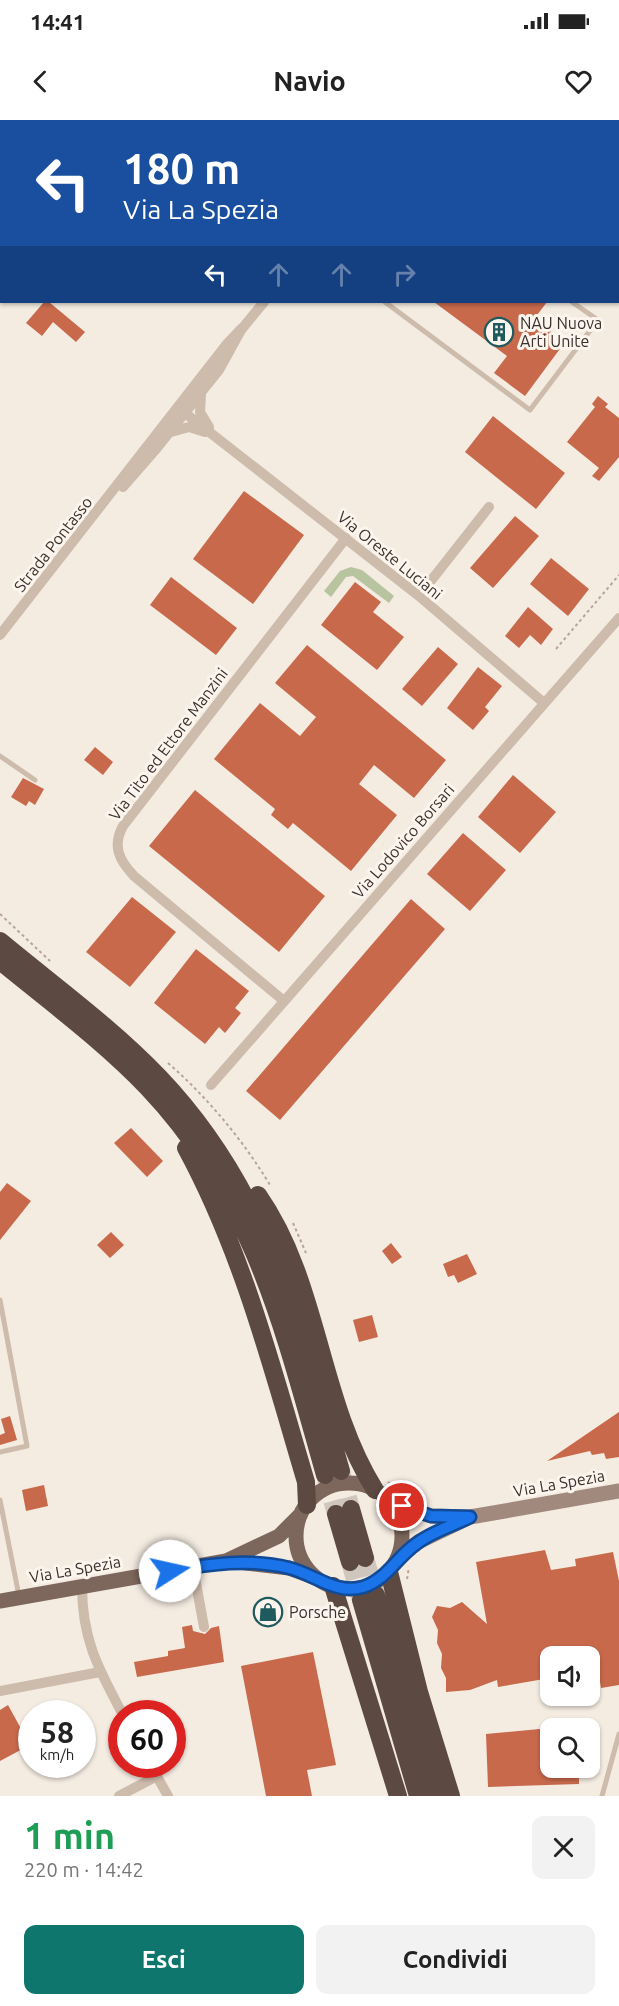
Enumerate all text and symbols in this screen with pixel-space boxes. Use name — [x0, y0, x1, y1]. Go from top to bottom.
text: 14:41 — [30, 9, 85, 34]
icon: back — [24, 65, 57, 98]
icon: heart — [562, 65, 595, 98]
text: Navio — [273, 66, 346, 96]
icon: left — [24, 144, 102, 222]
text: 180 m — [123, 145, 240, 192]
text: Via La Spezia — [123, 194, 279, 224]
icon: left — [199, 258, 232, 291]
icon: ahead — [262, 258, 295, 291]
icon: ahead — [325, 258, 358, 291]
icon: right — [388, 258, 421, 291]
place label: NAU Nuova Arti Unite — [520, 314, 602, 350]
building icon: NAU Nuova Arti Unite — [483, 316, 515, 348]
street label: Strada Pontasso — [10, 493, 96, 595]
street label: Via Oreste Luciani — [334, 507, 446, 603]
street label: Via Tito ed Ettore Manzini — [105, 664, 231, 824]
street label: Via Lodovico Borsari — [348, 780, 458, 902]
street label: Via La Spezia — [512, 1466, 606, 1500]
pin — [376, 1480, 427, 1531]
icon: arrive — [385, 1489, 418, 1522]
position arrow — [138, 1539, 202, 1603]
street label: Via La Spezia — [28, 1552, 122, 1586]
shop icon: Porsche — [252, 1596, 284, 1628]
place label: Porsche — [289, 1603, 346, 1621]
map controls — [540, 1646, 600, 1778]
button: sound — [540, 1646, 600, 1706]
speed limit sign: 60 — [108, 1700, 186, 1778]
text: 58 — [40, 1715, 74, 1749]
button: search — [540, 1718, 600, 1778]
text: km/h — [40, 1746, 74, 1763]
text: 1 min — [24, 1815, 115, 1856]
button: close — [532, 1816, 595, 1879]
text: 220 m · 14:42 — [24, 1858, 144, 1881]
button: Esci — [24, 1925, 304, 1994]
button: Condividi — [316, 1925, 595, 1994]

